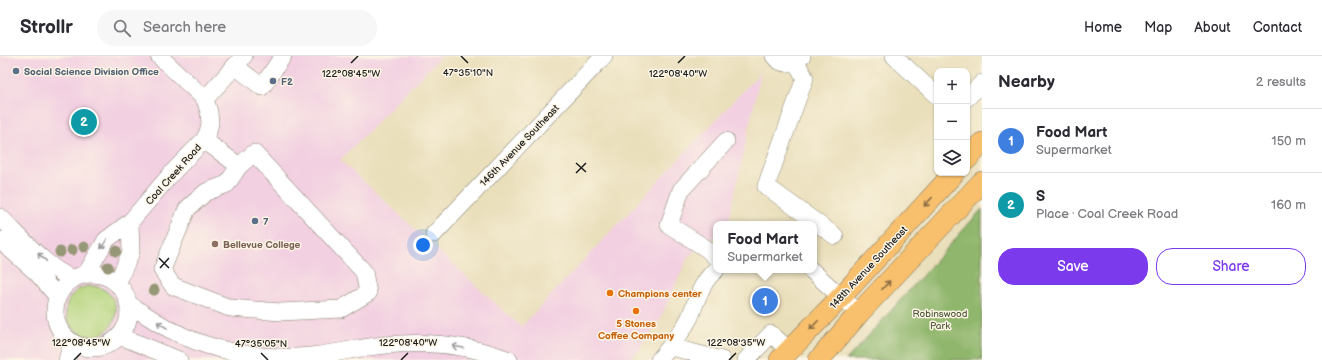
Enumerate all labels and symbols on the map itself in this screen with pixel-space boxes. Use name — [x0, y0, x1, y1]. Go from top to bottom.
marker: Social Science Division Office — [11, 66, 21, 76]
place label: Social Science Division Office — [24, 66, 159, 78]
text: 47°35'10"N — [443, 67, 493, 79]
text: 122°08'45"W — [322, 68, 380, 80]
text: 122°08'40"W — [649, 68, 707, 80]
marker: F2 — [268, 76, 278, 86]
place label: F2 — [281, 76, 293, 88]
street label: 146th Avenue Southeast — [478, 102, 562, 189]
pin: 2 — [71, 107, 97, 137]
street label: Coal Creek Road — [143, 142, 204, 207]
one-way arrow — [923, 197, 933, 207]
marker: 7 — [250, 216, 260, 226]
place label: 7 — [263, 216, 269, 228]
street label: 148th Avenue Southeast — [827, 224, 910, 311]
your location — [413, 235, 433, 255]
one-way arrow — [99, 239, 108, 250]
marker: Bellevue College — [210, 239, 220, 249]
place label: Bellevue College — [223, 239, 301, 251]
one-way arrow — [37, 252, 47, 262]
one-way arrow — [881, 280, 891, 290]
pin: 1 — [752, 286, 778, 316]
marker: Champions center — [605, 288, 615, 298]
place label: Champions center — [618, 288, 703, 300]
marker: 5 Stones Coffee Company — [631, 306, 641, 316]
park label: Robinswood Park — [912, 308, 968, 332]
place label: 5 Stones Coffee Company — [598, 318, 674, 342]
one-way arrow — [156, 320, 168, 328]
one-way arrow — [809, 320, 818, 330]
text: 122°08'45"W — [52, 337, 110, 349]
text: 122°08'40"W — [379, 337, 437, 349]
text: 122°08'35"W — [707, 337, 765, 349]
text: 47°35'05"N — [235, 338, 287, 350]
one-way arrow — [452, 342, 465, 350]

